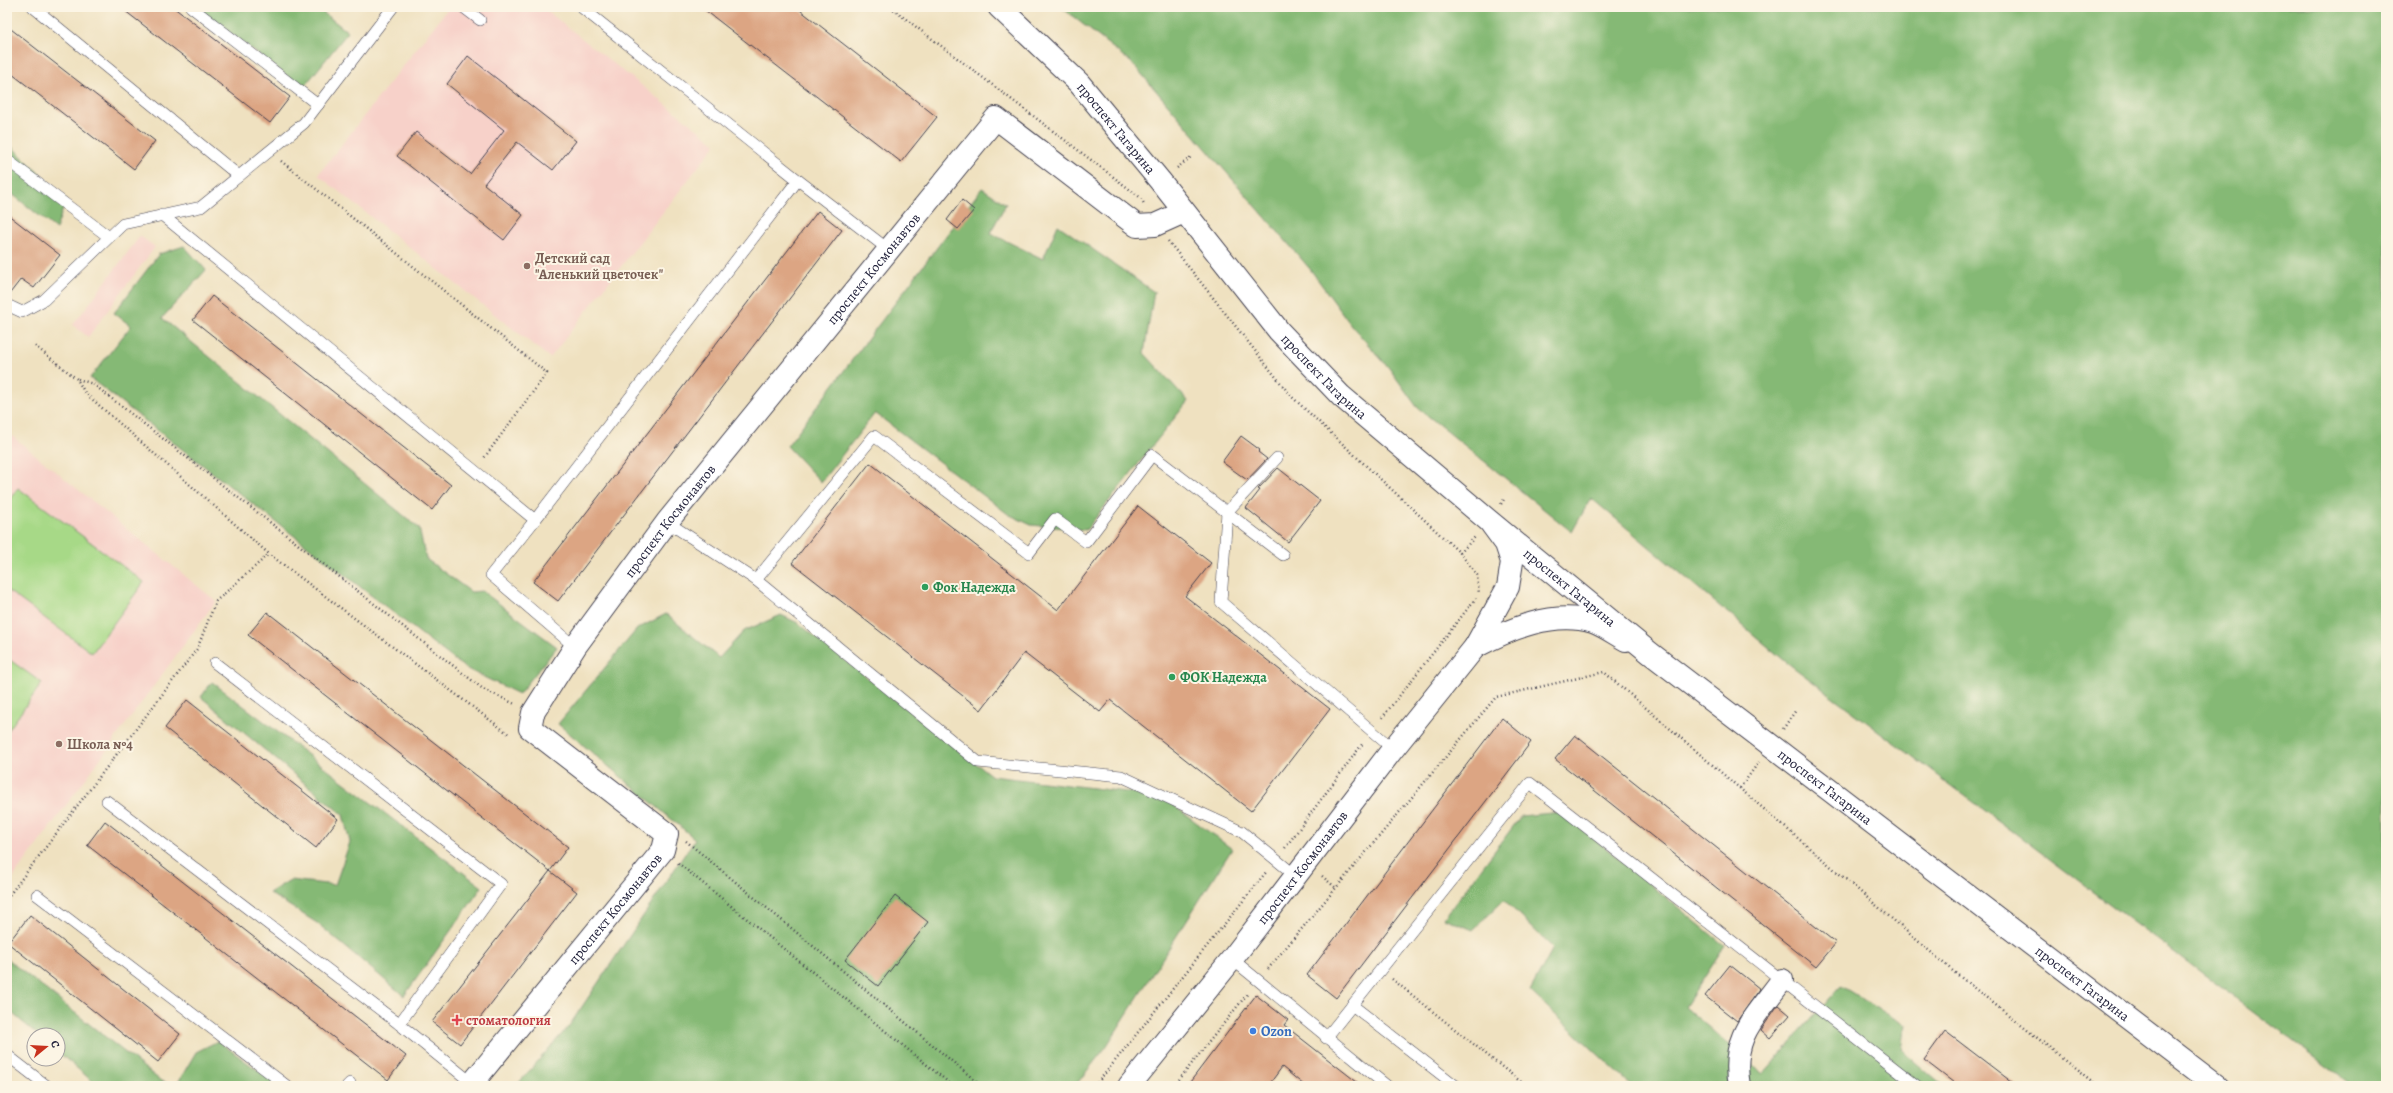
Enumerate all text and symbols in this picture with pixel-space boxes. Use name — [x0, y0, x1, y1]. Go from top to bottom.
street label: проспект Гагарина — [1072, 78, 1160, 179]
street label: проспект Космонавтов — [823, 209, 925, 329]
place label: Детский сад "Аленький цветочек" — [535, 249, 664, 284]
marker: Детский сад "Аленький цветочек" — [522, 261, 532, 271]
street label: проспект Гагарина — [1277, 330, 1371, 424]
street label: проспект Космонавтов — [620, 460, 720, 582]
street label: проспект Гагарина — [1519, 544, 1620, 632]
place label: Фок Надежда — [933, 578, 1016, 597]
marker: Фок Надежда — [920, 582, 930, 592]
place label: ФОК Надежда — [1180, 668, 1267, 687]
marker: ФОК Надежда — [1167, 672, 1177, 682]
place label: Школа №4 — [67, 735, 133, 754]
marker: Школа №4 — [54, 739, 64, 749]
street label: проспект Гагарина — [1774, 745, 1876, 830]
street label: проспект Космонавтов — [1253, 807, 1353, 928]
street label: проспект Космонавтов — [564, 849, 667, 969]
street label: проспект Гагарина — [2031, 942, 2134, 1026]
place label: стоматология — [466, 1011, 551, 1030]
marker: стоматология — [451, 1014, 463, 1026]
place label: Ozon — [1261, 1022, 1292, 1041]
marker: Ozon — [1248, 1026, 1258, 1036]
north arrow — [26, 1027, 66, 1067]
text: С — [47, 1039, 63, 1050]

